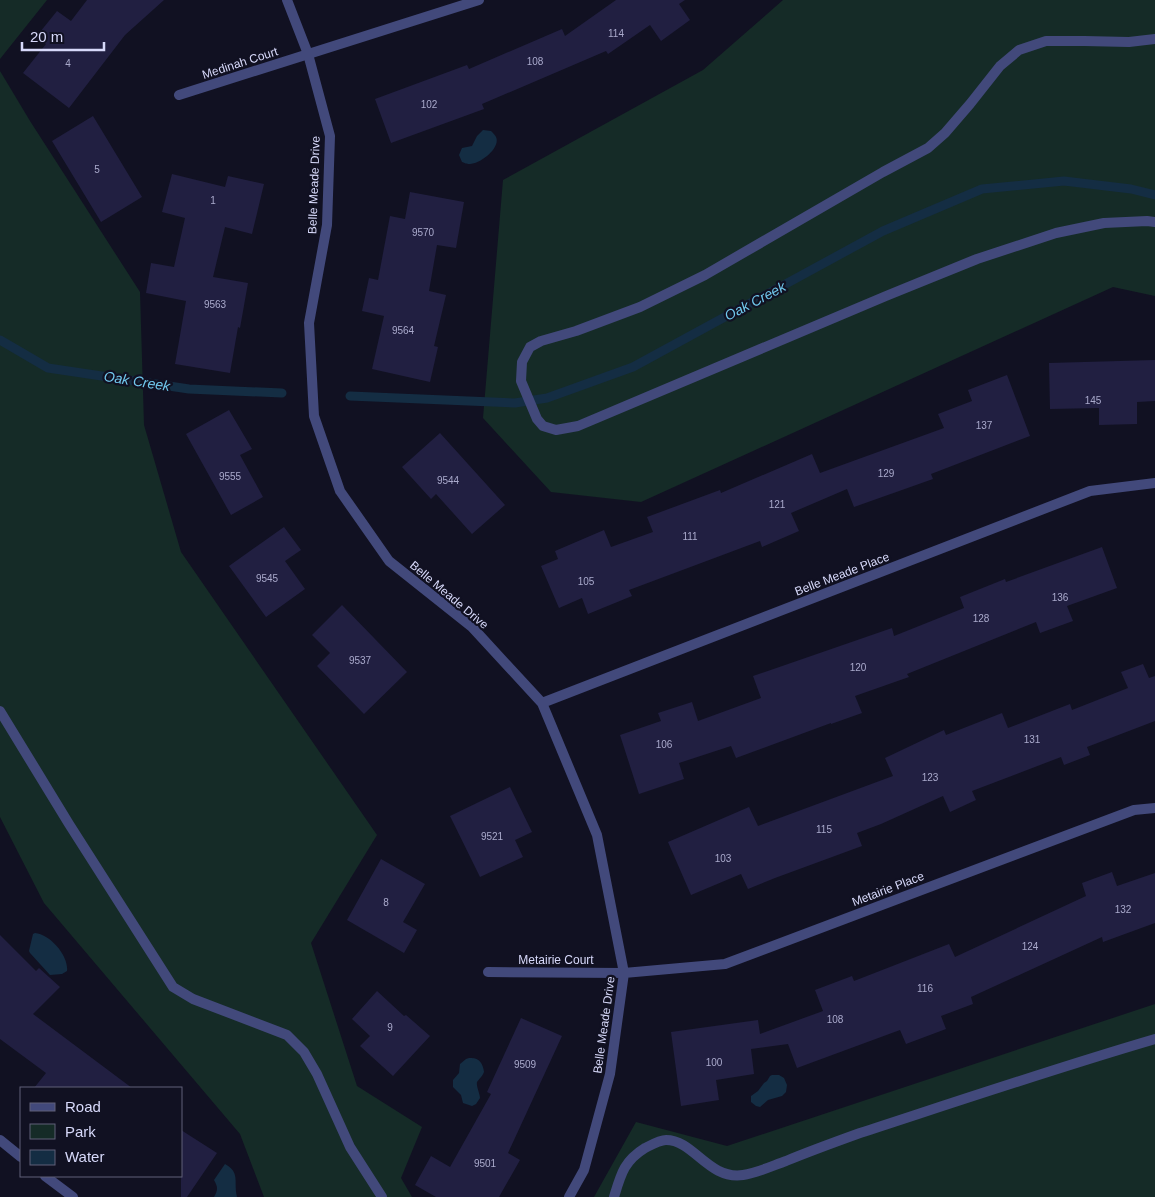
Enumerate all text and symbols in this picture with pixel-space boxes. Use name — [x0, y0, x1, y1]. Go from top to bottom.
scale bar — [22, 20, 105, 52]
text: 20 m — [30, 28, 63, 45]
house number: 114 — [608, 28, 624, 39]
street label: Medinah Court — [200, 44, 280, 82]
house number: 108 — [527, 56, 544, 67]
house number: 4 — [65, 58, 71, 69]
house number: 102 — [421, 99, 438, 110]
street label: Belle Meade Drive — [305, 135, 323, 234]
house number: 5 — [94, 164, 100, 175]
house number: 1 — [210, 195, 216, 206]
house number: 9570 — [412, 227, 435, 238]
water label: Oak Creek — [722, 278, 789, 324]
house number: 9563 — [204, 299, 227, 310]
house number: 9564 — [392, 325, 415, 336]
water label: Oak Creek — [103, 368, 172, 394]
house number: 145 — [1085, 395, 1102, 406]
house number: 137 — [976, 420, 993, 431]
house number: 129 — [878, 468, 895, 479]
house number: 9555 — [219, 471, 242, 482]
house number: 9544 — [437, 475, 460, 486]
house number: 121 — [769, 499, 786, 510]
house number: 111 — [682, 531, 698, 542]
street label: Belle Meade Place — [793, 549, 892, 598]
street label: Belle Meade Drive — [407, 558, 491, 632]
house number: 9545 — [256, 573, 279, 584]
house number: 105 — [578, 576, 595, 587]
house number: 136 — [1052, 592, 1069, 603]
house number: 128 — [973, 613, 990, 624]
house number: 9537 — [349, 655, 372, 666]
house number: 120 — [850, 662, 867, 673]
house number: 131 — [1024, 734, 1041, 745]
house number: 106 — [656, 739, 673, 750]
house number: 123 — [922, 772, 939, 783]
house number: 115 — [816, 824, 832, 835]
house number: 9521 — [481, 831, 504, 842]
house number: 103 — [715, 853, 732, 864]
street label: Metairie Place — [850, 869, 926, 909]
house number: 8 — [383, 897, 389, 908]
house number: 132 — [1115, 904, 1132, 915]
house number: 124 — [1022, 941, 1039, 952]
street label: Metairie Court — [518, 953, 594, 967]
street label: Belle Meade Drive — [590, 975, 618, 1075]
house number: 116 — [917, 983, 933, 994]
house number: 108 — [827, 1014, 844, 1025]
house number: 9 — [387, 1022, 393, 1033]
house number: 100 — [706, 1057, 723, 1068]
house number: 9509 — [514, 1059, 537, 1070]
legend — [20, 1087, 182, 1177]
text: Road — [65, 1098, 101, 1115]
text: Park — [65, 1123, 96, 1140]
text: Water — [65, 1148, 104, 1165]
house number: 9501 — [474, 1158, 497, 1169]

